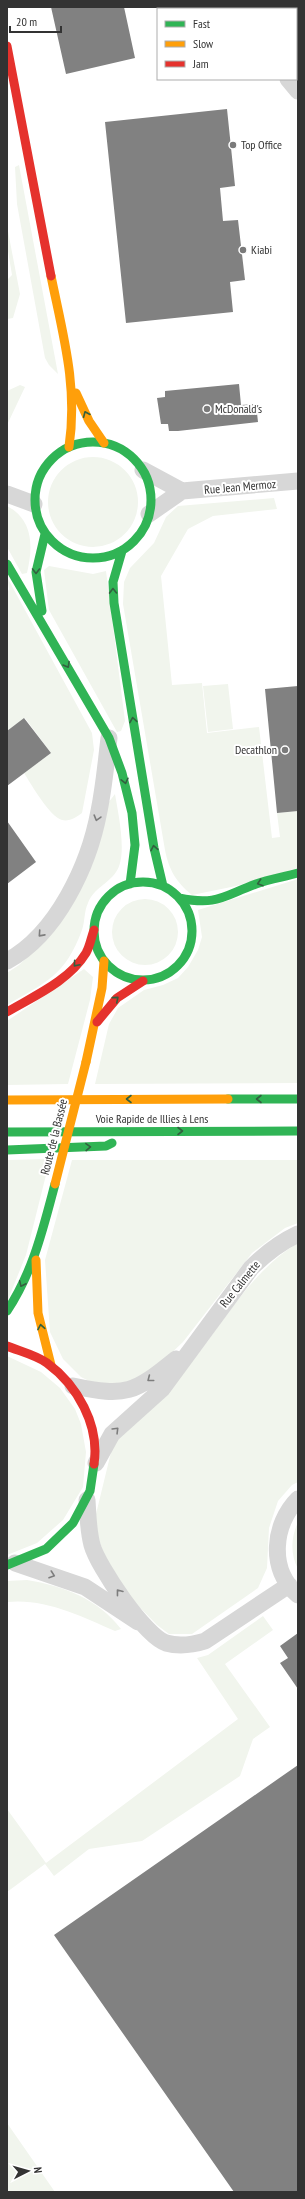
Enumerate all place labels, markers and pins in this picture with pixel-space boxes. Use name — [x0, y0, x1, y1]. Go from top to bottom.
place label: Top Office — [241, 137, 282, 152]
marker: Top Office — [228, 140, 238, 150]
place label: Kiabi — [251, 242, 272, 257]
marker: Kiabi — [238, 245, 248, 255]
place label: McDonald's — [215, 401, 262, 416]
marker: McDonald's — [202, 404, 212, 414]
place label: Decathlon — [235, 742, 277, 757]
marker: Decathlon — [280, 745, 290, 755]

